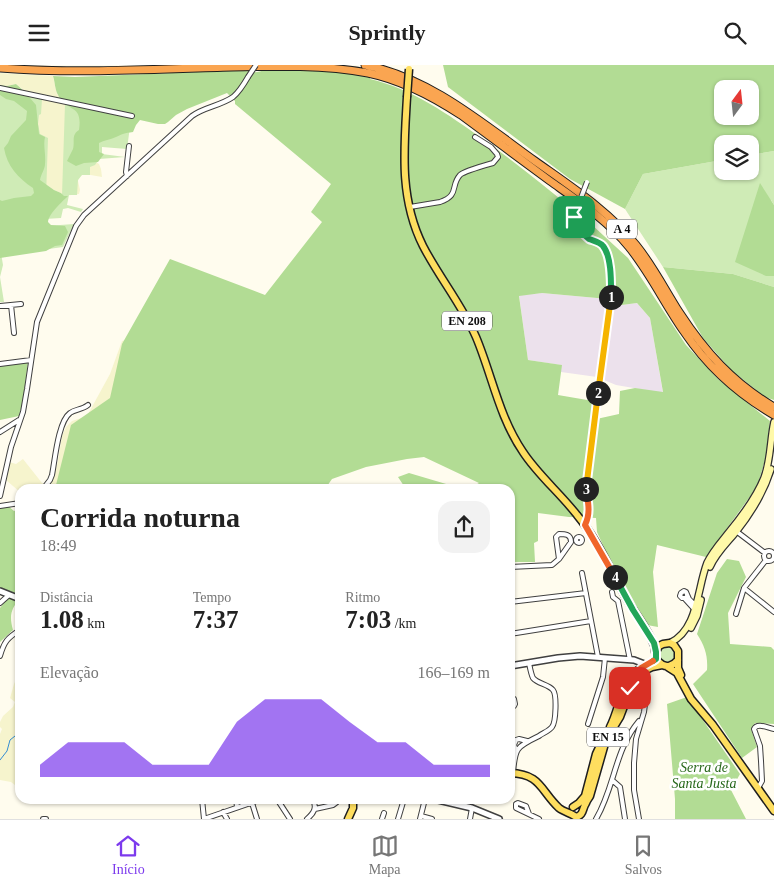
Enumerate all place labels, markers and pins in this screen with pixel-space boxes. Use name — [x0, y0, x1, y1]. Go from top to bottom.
pin — [553, 196, 595, 238]
pin: 1 — [598, 285, 624, 309]
pin: 2 — [586, 381, 610, 405]
pin: 3 — [574, 477, 598, 501]
pin: 4 — [602, 565, 628, 589]
pin — [609, 667, 651, 709]

